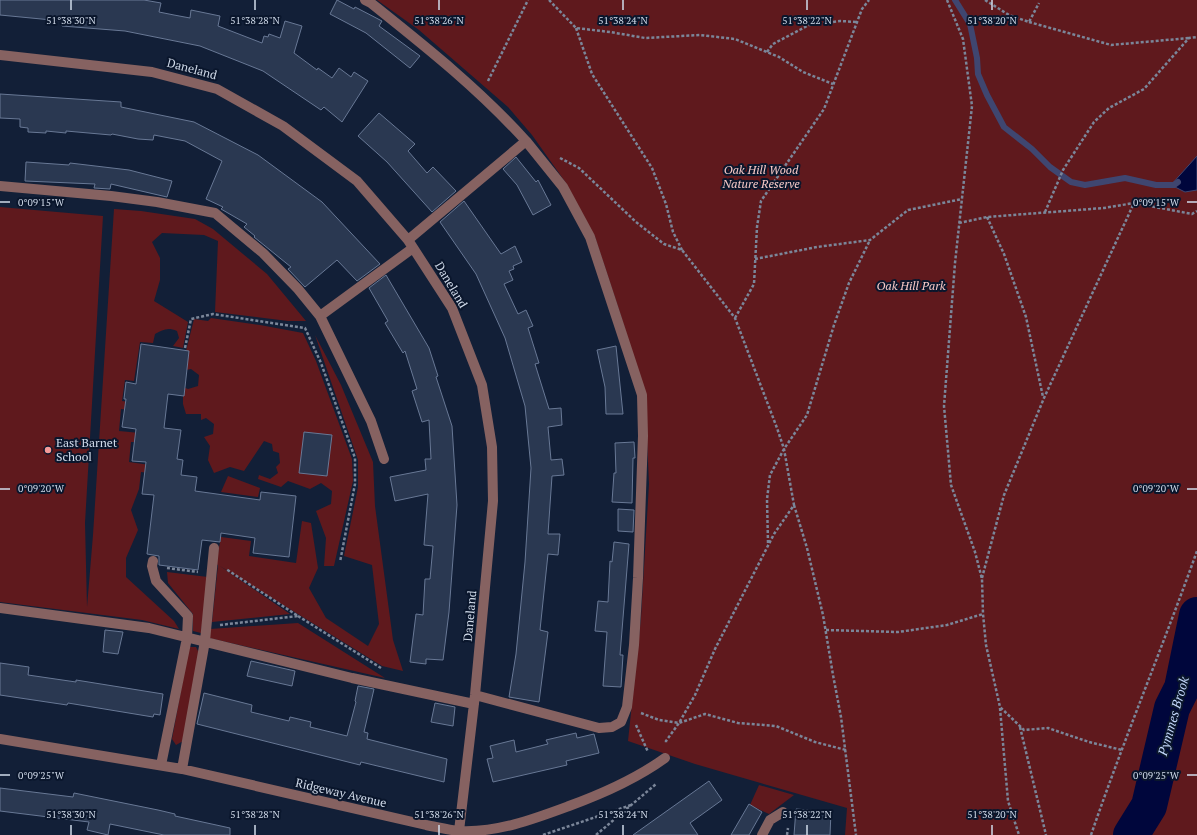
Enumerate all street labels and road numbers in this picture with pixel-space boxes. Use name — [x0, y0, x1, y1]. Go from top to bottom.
street label: Daneland — [165, 55, 219, 82]
street label: Daneland — [432, 259, 471, 311]
street label: Daneland — [460, 589, 479, 642]
street label: Ridgeway Avenue — [294, 775, 388, 810]

